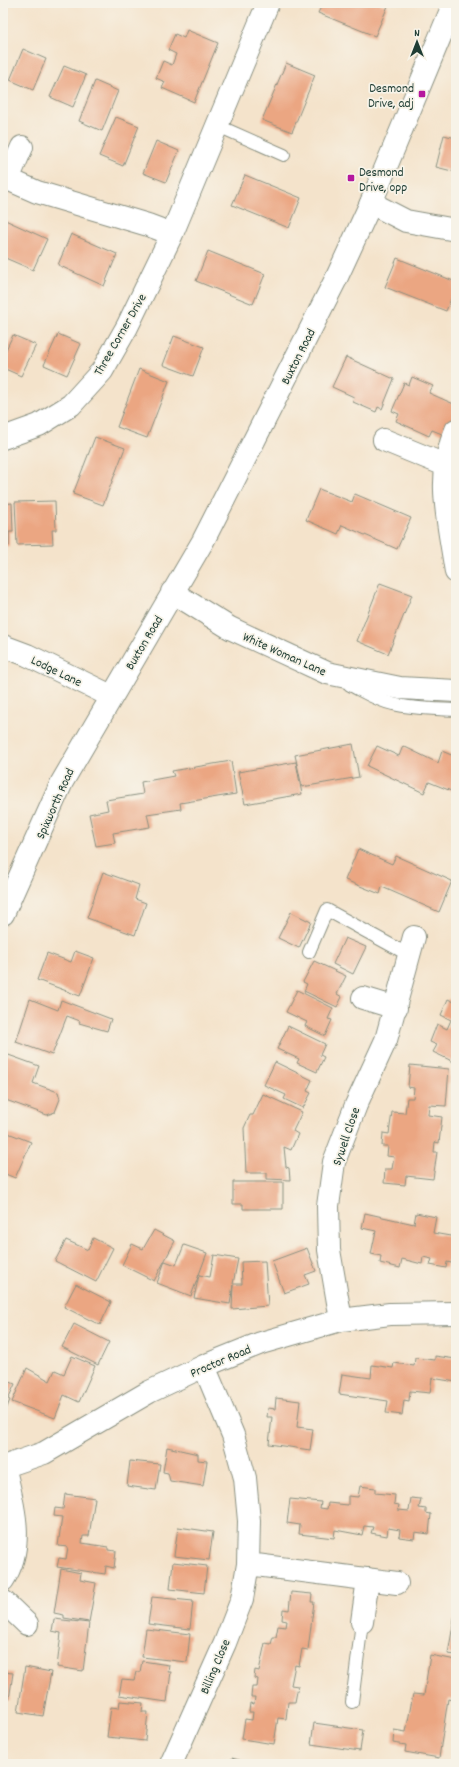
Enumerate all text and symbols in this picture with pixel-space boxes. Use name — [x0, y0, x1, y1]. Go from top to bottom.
north arrow — [397, 22, 437, 62]
text: N — [414, 26, 420, 42]
place label: Desmond Drive, adj — [368, 80, 414, 114]
marker: Desmond Drive, adj — [417, 89, 427, 99]
place label: Desmond Drive, opp — [359, 164, 407, 198]
marker: Desmond Drive, opp — [346, 173, 356, 183]
street label: Three Corner Drive — [90, 290, 153, 380]
street label: Buxton Road — [277, 326, 321, 388]
street label: Buxton Road — [121, 612, 169, 674]
street label: White Woman Lane — [239, 628, 329, 682]
street label: Lodge Lane — [27, 652, 85, 693]
street label: Spixworth Road — [32, 765, 80, 843]
street label: Sywell Close — [328, 1105, 366, 1169]
street label: Proctor Road — [188, 1341, 254, 1384]
street label: Billing Close — [196, 1636, 237, 1698]

